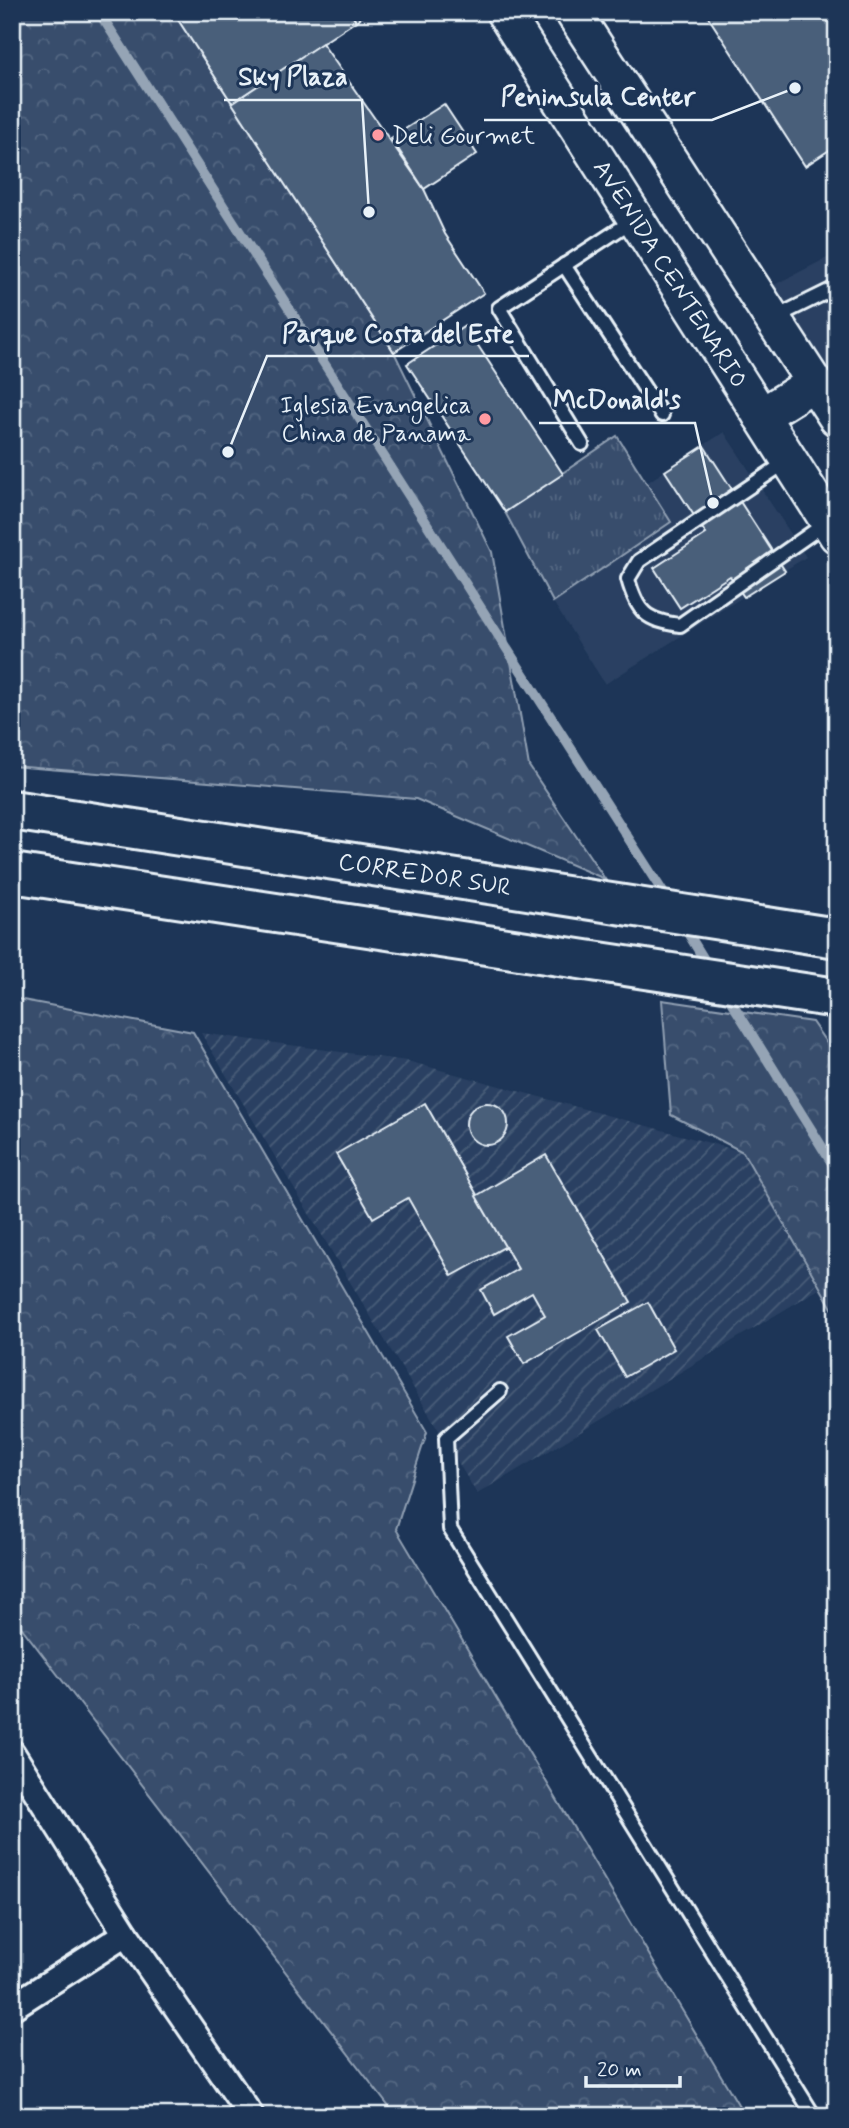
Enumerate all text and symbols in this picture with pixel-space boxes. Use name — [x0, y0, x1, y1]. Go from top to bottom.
callout: Sky Plaza — [224, 53, 362, 100]
text: Sky Plaza — [238, 61, 348, 95]
callout: Peninsula Center — [484, 73, 712, 120]
text: Peninsula Center — [501, 81, 696, 115]
place label: Deli Gourmet — [392, 121, 535, 152]
marker: Deli Gourmet — [370, 127, 386, 143]
street label: AVENIDA CENTENARIO — [585, 154, 753, 394]
callout: Parque Costa del Este — [267, 309, 529, 356]
text: Parque Costa del Este — [282, 318, 514, 352]
callout: McDonald's — [539, 376, 695, 423]
text: McDonald's — [553, 384, 681, 418]
place label: Iglesia Evangelica China de Panama — [280, 391, 472, 450]
marker: Iglesia Evangelica China de Panama — [477, 411, 493, 427]
street label: CORREDOR SUR — [336, 847, 513, 904]
scale bar — [586, 2044, 681, 2088]
text: 20 m — [597, 2056, 642, 2084]

